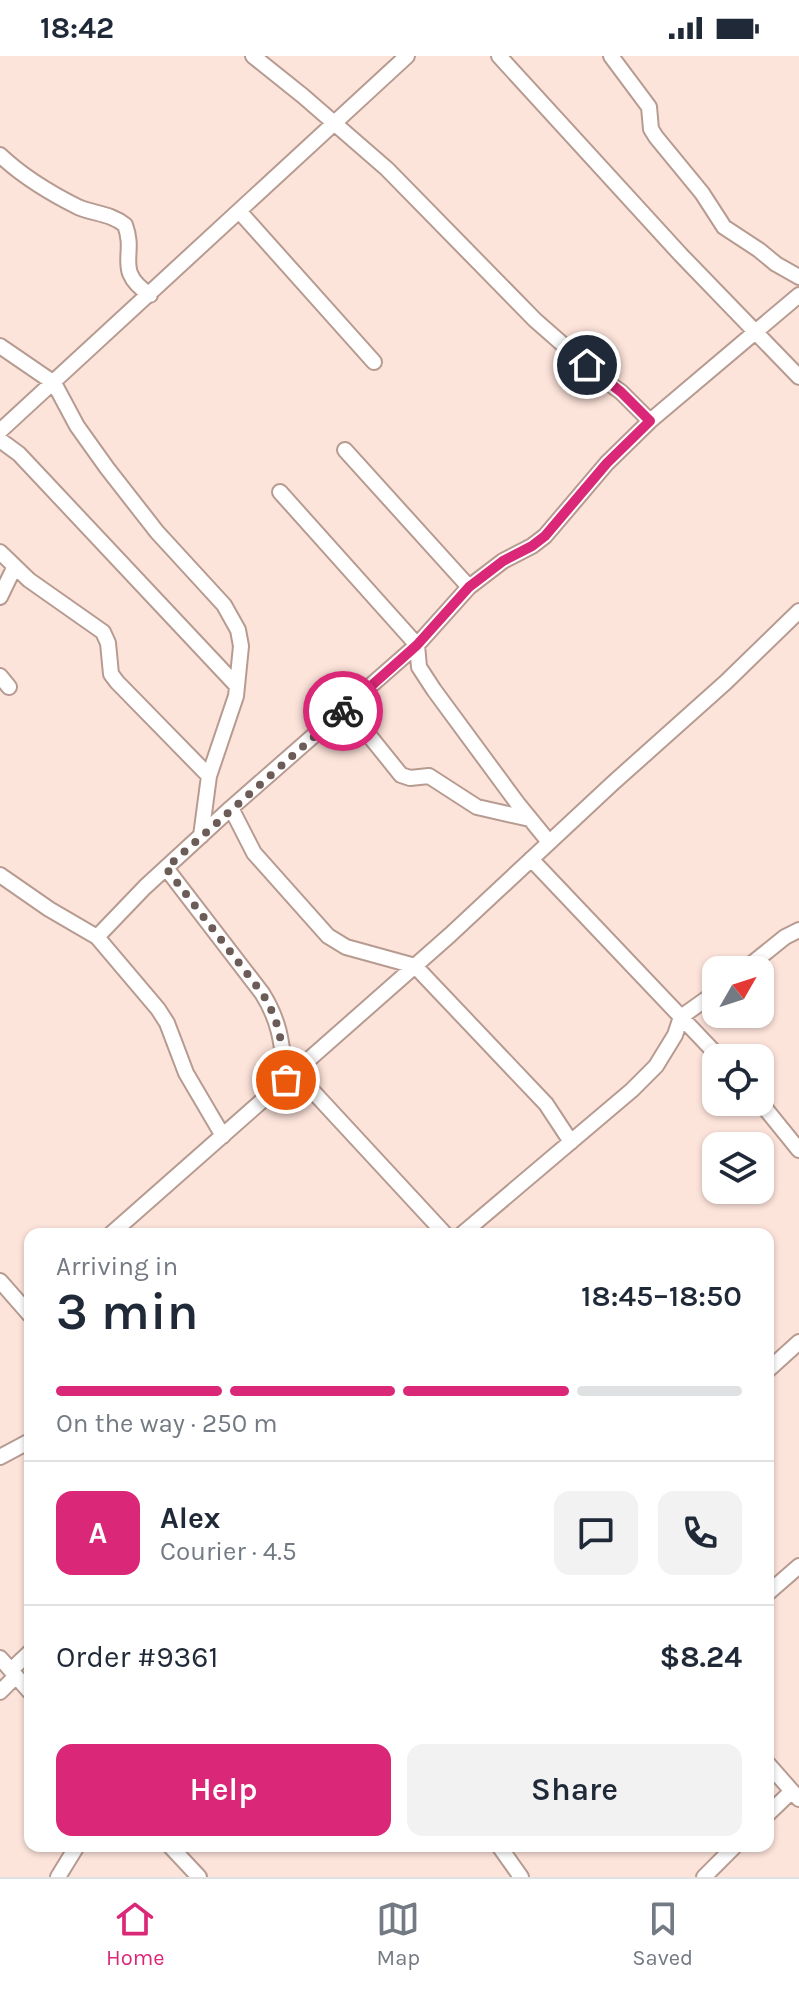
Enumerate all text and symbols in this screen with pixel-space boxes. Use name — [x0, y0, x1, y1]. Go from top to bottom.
text: 18:42 — [40, 10, 114, 46]
pin — [553, 331, 621, 399]
icon: home — [565, 343, 609, 387]
courier — [303, 671, 383, 751]
icon: bike — [321, 689, 365, 733]
north arrow — [702, 956, 774, 1028]
map controls — [702, 956, 774, 1204]
button: locate — [702, 1044, 774, 1116]
pin — [252, 1046, 320, 1114]
icon: bag — [264, 1058, 308, 1102]
button: layers — [702, 1132, 774, 1204]
text: Arriving in — [56, 1251, 178, 1282]
text: 18:45–18:50 — [581, 1278, 742, 1314]
text: 3 min — [56, 1281, 199, 1342]
text: On the way · 250 m — [56, 1408, 278, 1439]
button: chat — [554, 1491, 638, 1575]
button: phone — [658, 1491, 742, 1575]
text: Alex — [160, 1500, 220, 1536]
text: A — [89, 1515, 107, 1551]
text: Courier · 4.5 — [160, 1536, 297, 1567]
text: Order #9361 — [56, 1639, 218, 1675]
text: $8.24 — [659, 1639, 742, 1675]
button: Help — [56, 1744, 391, 1836]
button: Share — [407, 1744, 742, 1836]
tab: Home — [106, 1897, 165, 1971]
tab: Map — [376, 1897, 420, 1971]
tab: Saved — [632, 1897, 693, 1971]

